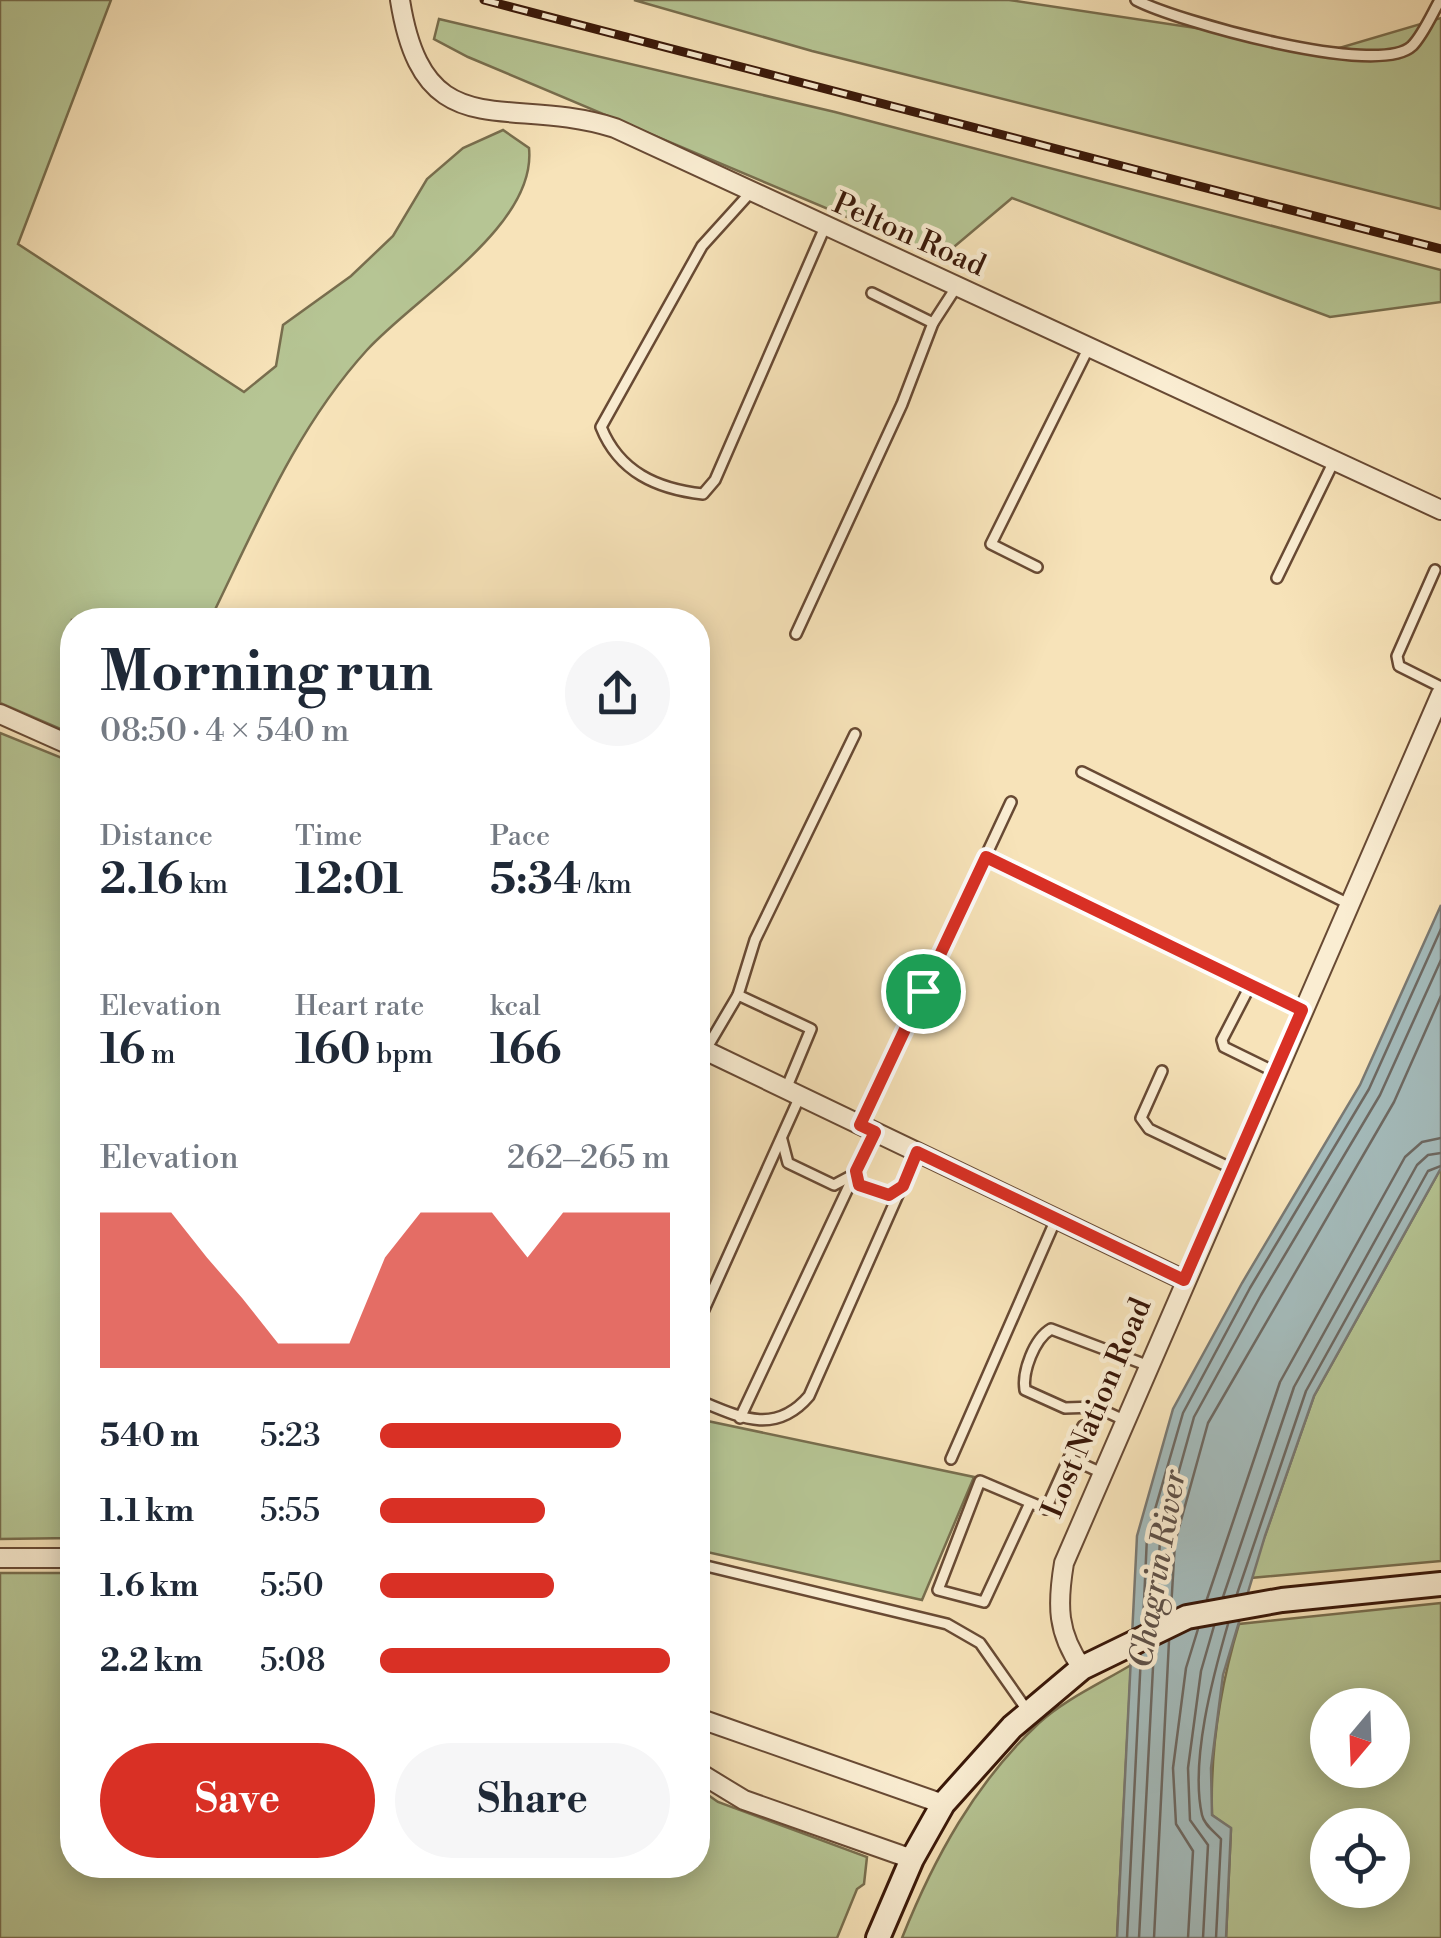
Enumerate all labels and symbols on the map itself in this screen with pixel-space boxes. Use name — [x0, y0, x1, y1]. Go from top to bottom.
street label: Pelton Road — [827, 184, 991, 286]
pin — [881, 949, 966, 1034]
street label: Lost Nation Road — [1034, 1292, 1160, 1524]
water label: Chagrin River — [1121, 1466, 1195, 1671]
north arrow — [1310, 1688, 1410, 1788]

